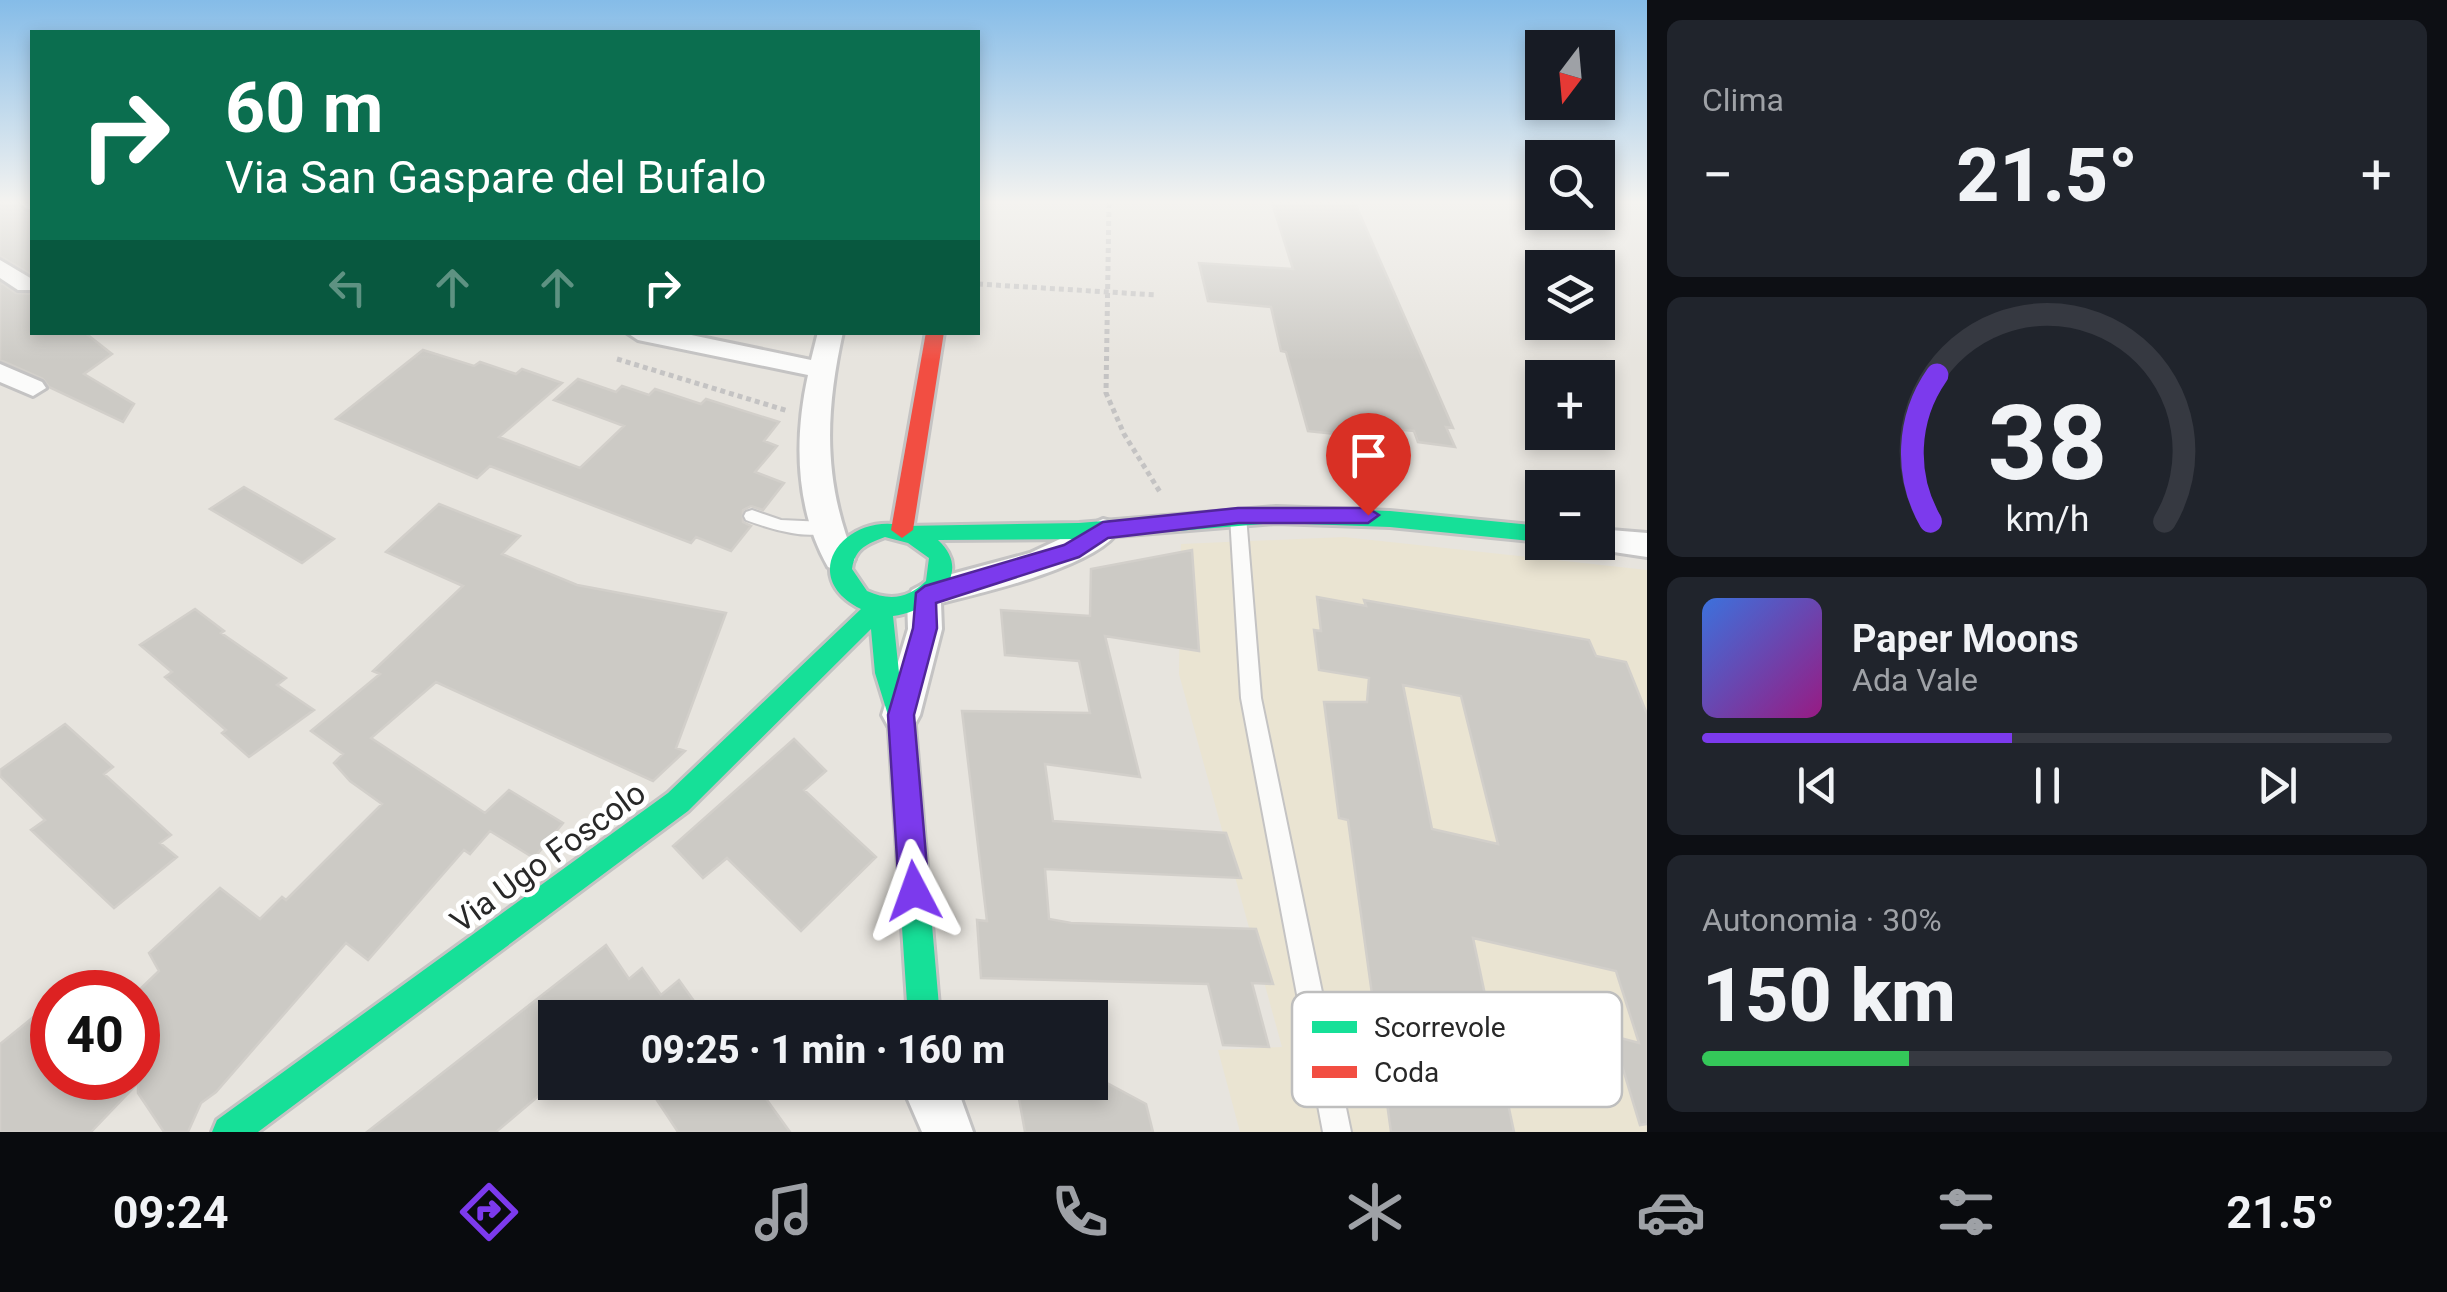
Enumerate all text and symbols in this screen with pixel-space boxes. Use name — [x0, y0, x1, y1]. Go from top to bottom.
north arrow — [1525, 30, 1615, 120]
map controls — [1525, 30, 1615, 560]
text: 60 m — [225, 67, 383, 149]
icon: right — [60, 70, 190, 200]
text: Clima — [1702, 81, 1784, 119]
text: 21.5° — [1956, 131, 2138, 219]
button: search — [1525, 140, 1615, 230]
text: − — [1702, 143, 1733, 207]
text: + — [2361, 143, 2392, 207]
text: Via San Gaspare del Bufalo — [225, 151, 766, 204]
button: layers — [1525, 250, 1615, 340]
icon: left — [320, 260, 375, 315]
icon: ahead — [425, 260, 480, 315]
icon: ahead — [530, 260, 585, 315]
icon: right — [635, 260, 690, 315]
button: + — [1525, 360, 1615, 450]
text: 38 — [1987, 383, 2107, 504]
pin — [1326, 413, 1411, 516]
icon: arrive — [1341, 428, 1396, 483]
button: − — [1525, 470, 1615, 560]
text: km/h — [2005, 498, 2089, 540]
text: Paper Moons — [1852, 617, 2079, 661]
text: Ada Vale — [1852, 661, 1978, 699]
icon: previous — [1790, 758, 1845, 813]
icon: pause — [2020, 758, 2075, 813]
icon: next — [2250, 758, 2305, 813]
street label: Via Ugo Foscolo — [443, 774, 653, 940]
position arrow — [862, 839, 966, 943]
text: Autonomia · 30% — [1702, 901, 1942, 939]
text: 150 km — [1702, 951, 1956, 1039]
speed limit sign: 40 — [30, 970, 160, 1100]
legend — [1292, 992, 1622, 1107]
text: Scorrevole — [1374, 1011, 1506, 1044]
text: 09:25 · 1 min · 160 m — [641, 1028, 1005, 1072]
text: Coda — [1374, 1056, 1439, 1089]
icon: directions — [454, 1177, 524, 1247]
icon: music — [749, 1177, 819, 1247]
icon: phone — [1045, 1177, 1115, 1247]
icon: climate — [1340, 1177, 1410, 1247]
icon: car — [1636, 1177, 1706, 1247]
icon: filters — [1931, 1177, 2001, 1247]
text: 09:24 — [113, 1186, 229, 1239]
text: 21.5° — [2226, 1186, 2334, 1239]

